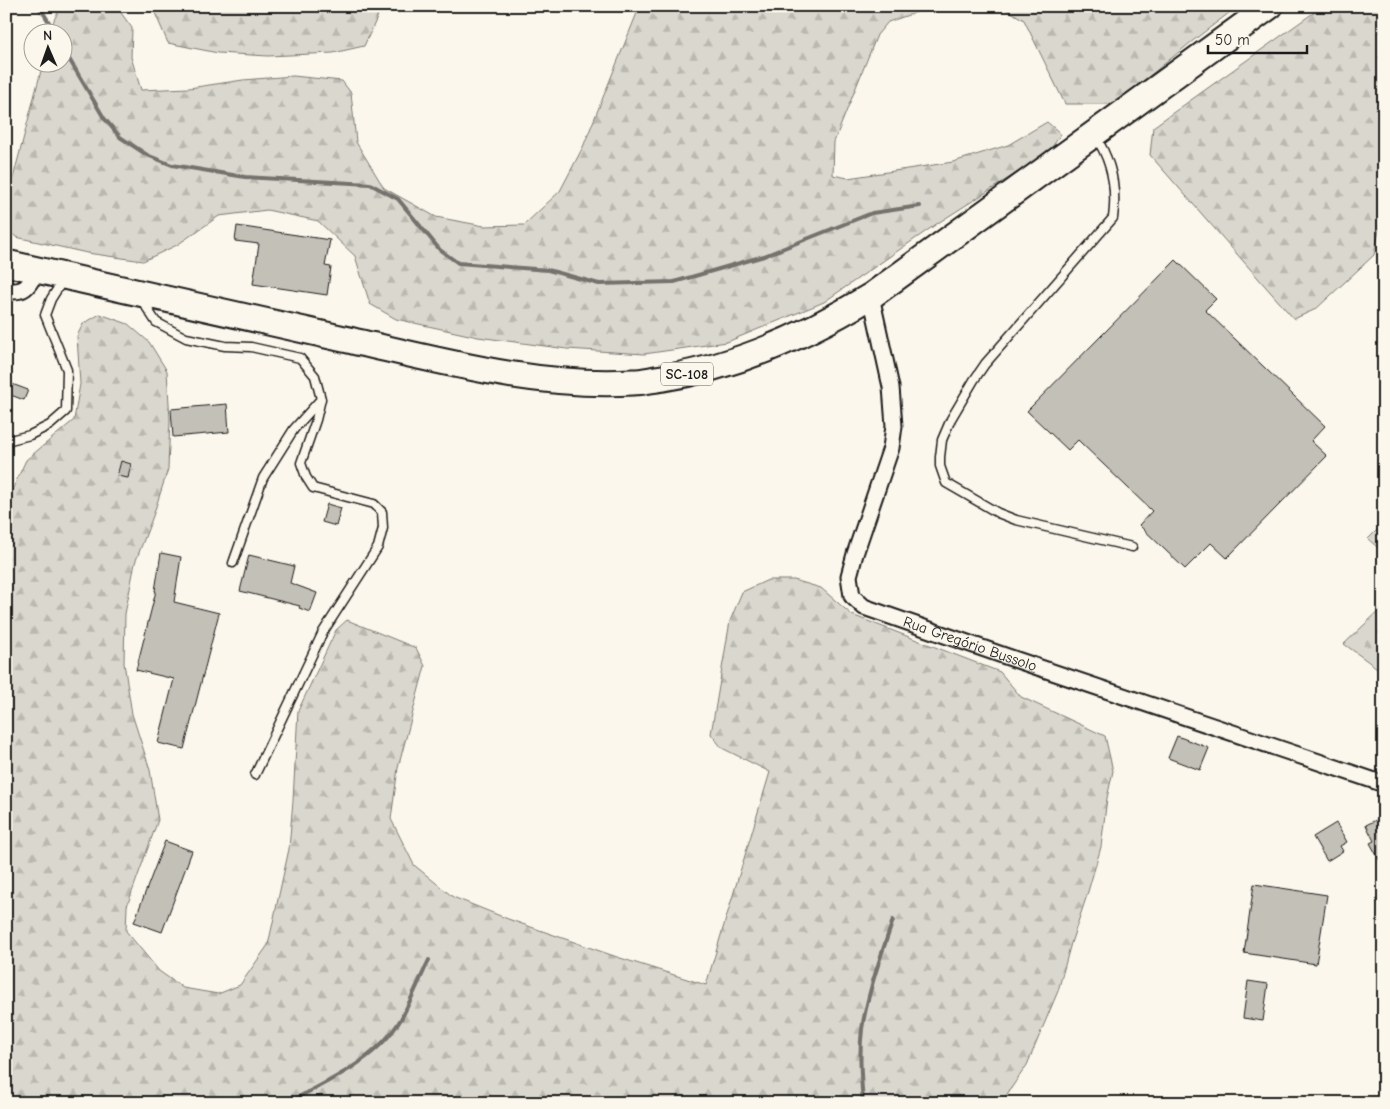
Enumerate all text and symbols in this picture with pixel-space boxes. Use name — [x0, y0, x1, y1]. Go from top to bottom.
north arrow — [22, 22, 72, 72]
scale bar — [1208, 22, 1306, 54]
text: N — [43, 27, 52, 44]
text: 50 m — [1215, 31, 1250, 49]
road number: SC-108 — [661, 362, 713, 386]
street label: Rua Gregório Bussolo — [901, 612, 1039, 675]

